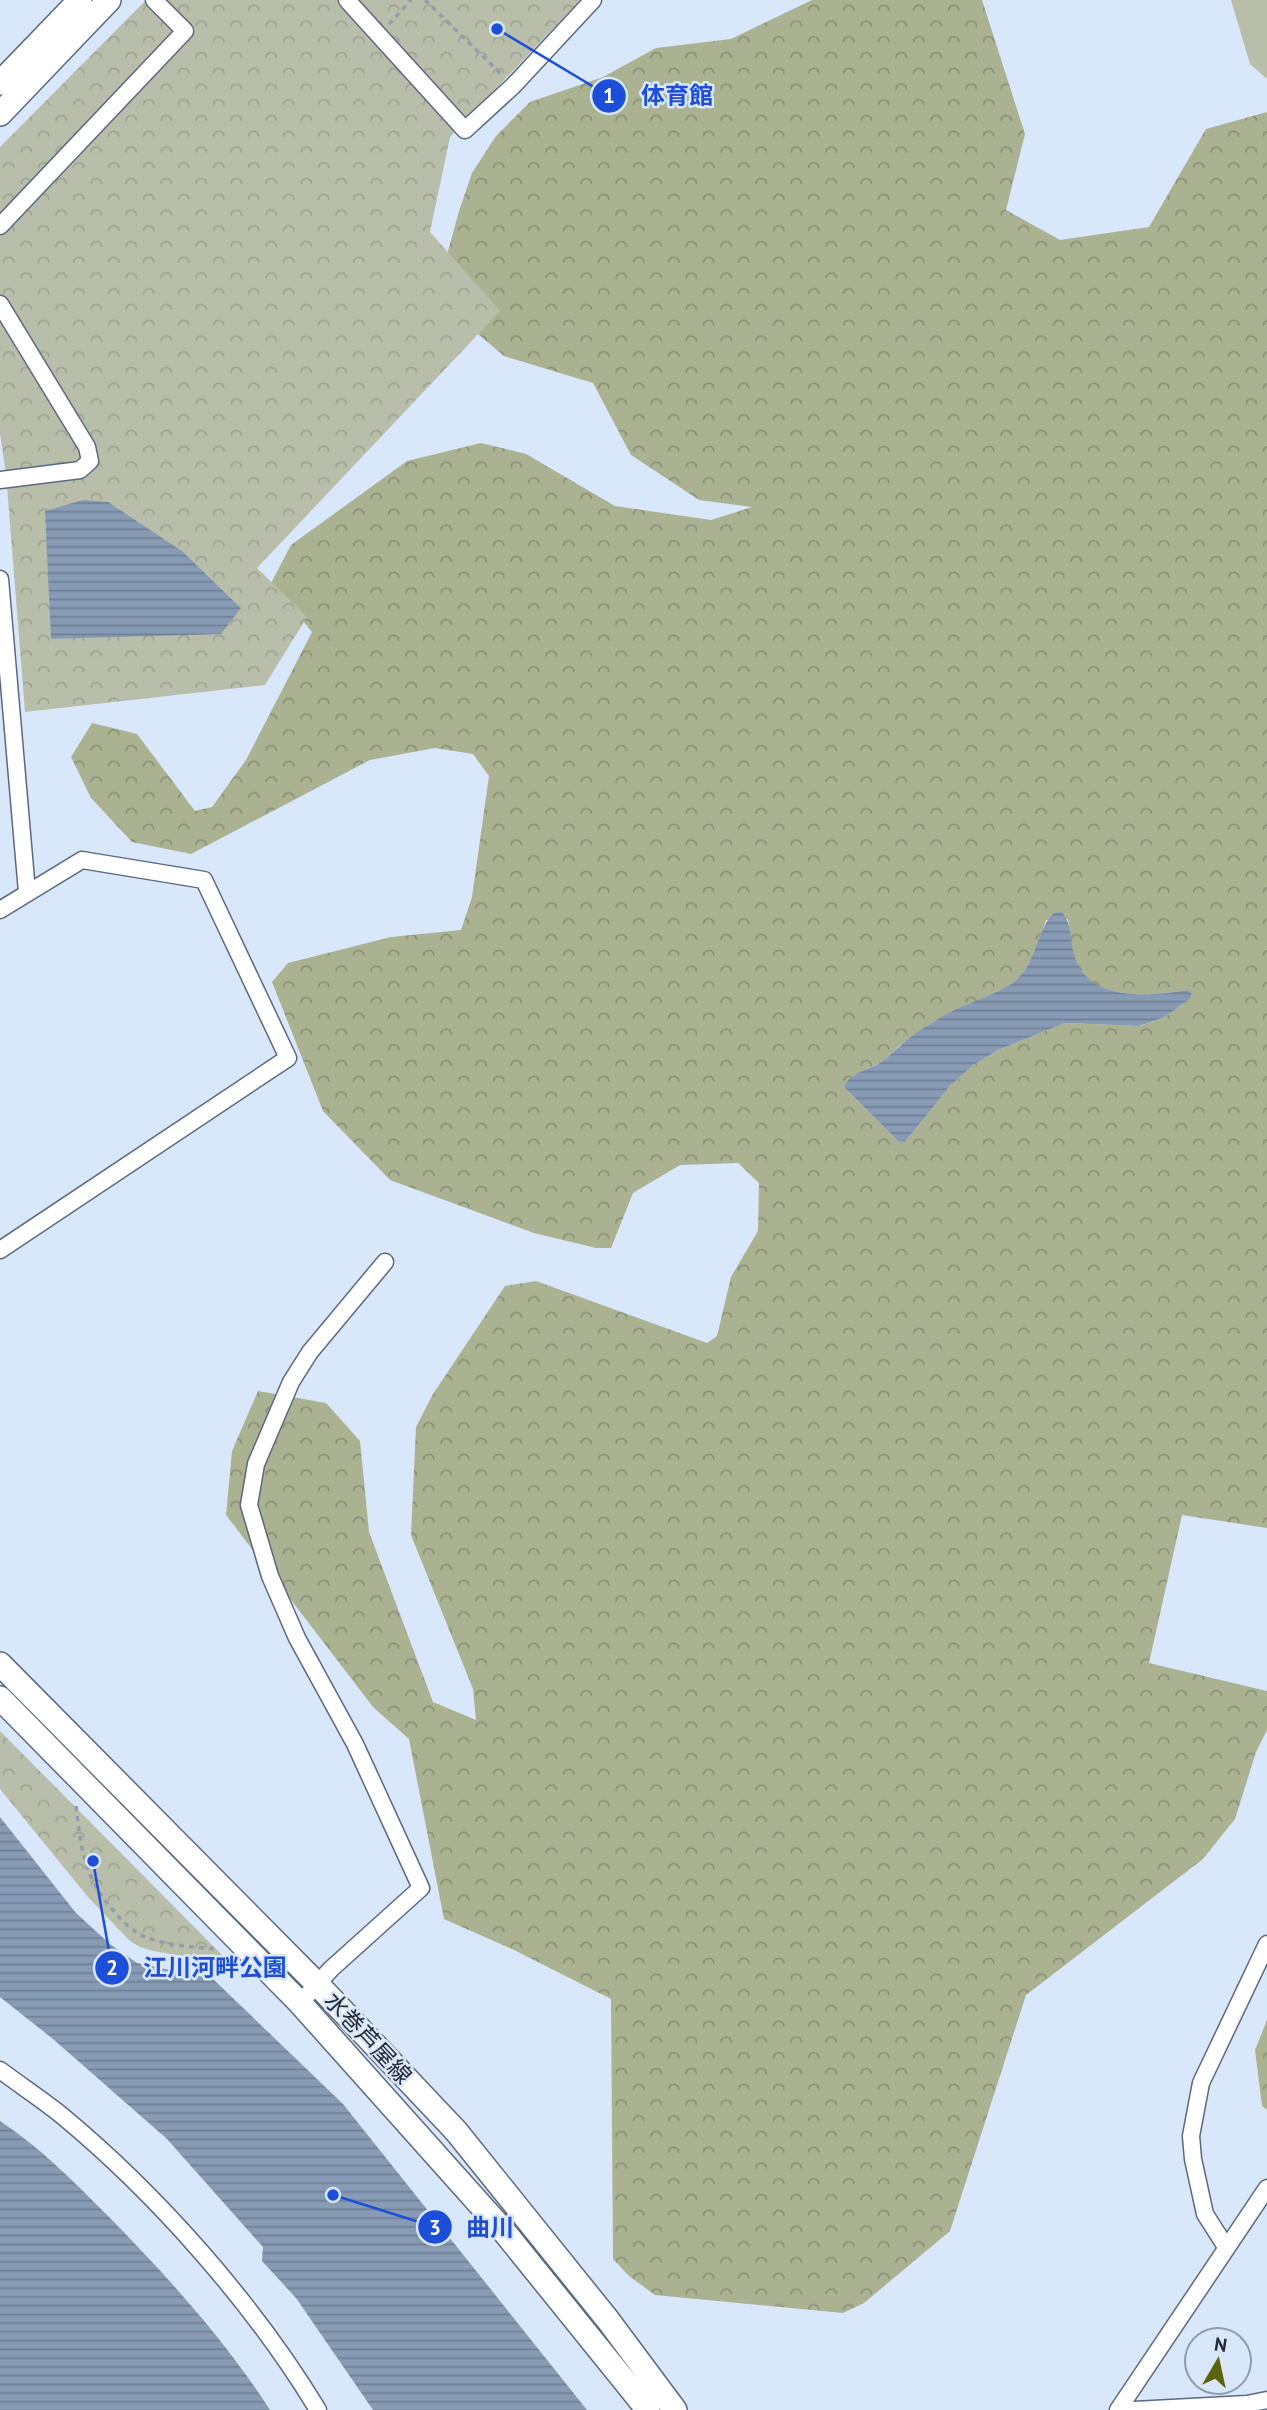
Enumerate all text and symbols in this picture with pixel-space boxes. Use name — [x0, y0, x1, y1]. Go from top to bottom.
callout: 体育館 — [592, 73, 727, 118]
text: 体育館 — [641, 80, 713, 111]
text: 1 — [603, 82, 615, 109]
callout: 江川河畔公園 — [94, 1945, 301, 1990]
text: 江川河畔公園 — [143, 1952, 287, 1983]
text: 2 — [106, 1954, 118, 1981]
street label: 水巻芦屋線 — [319, 1986, 418, 2090]
callout: 曲川 — [417, 2205, 528, 2250]
text: 曲川 — [466, 2212, 514, 2243]
text: 3 — [429, 2214, 441, 2241]
north arrow — [1183, 2326, 1253, 2396]
text: N — [1213, 2331, 1229, 2357]

